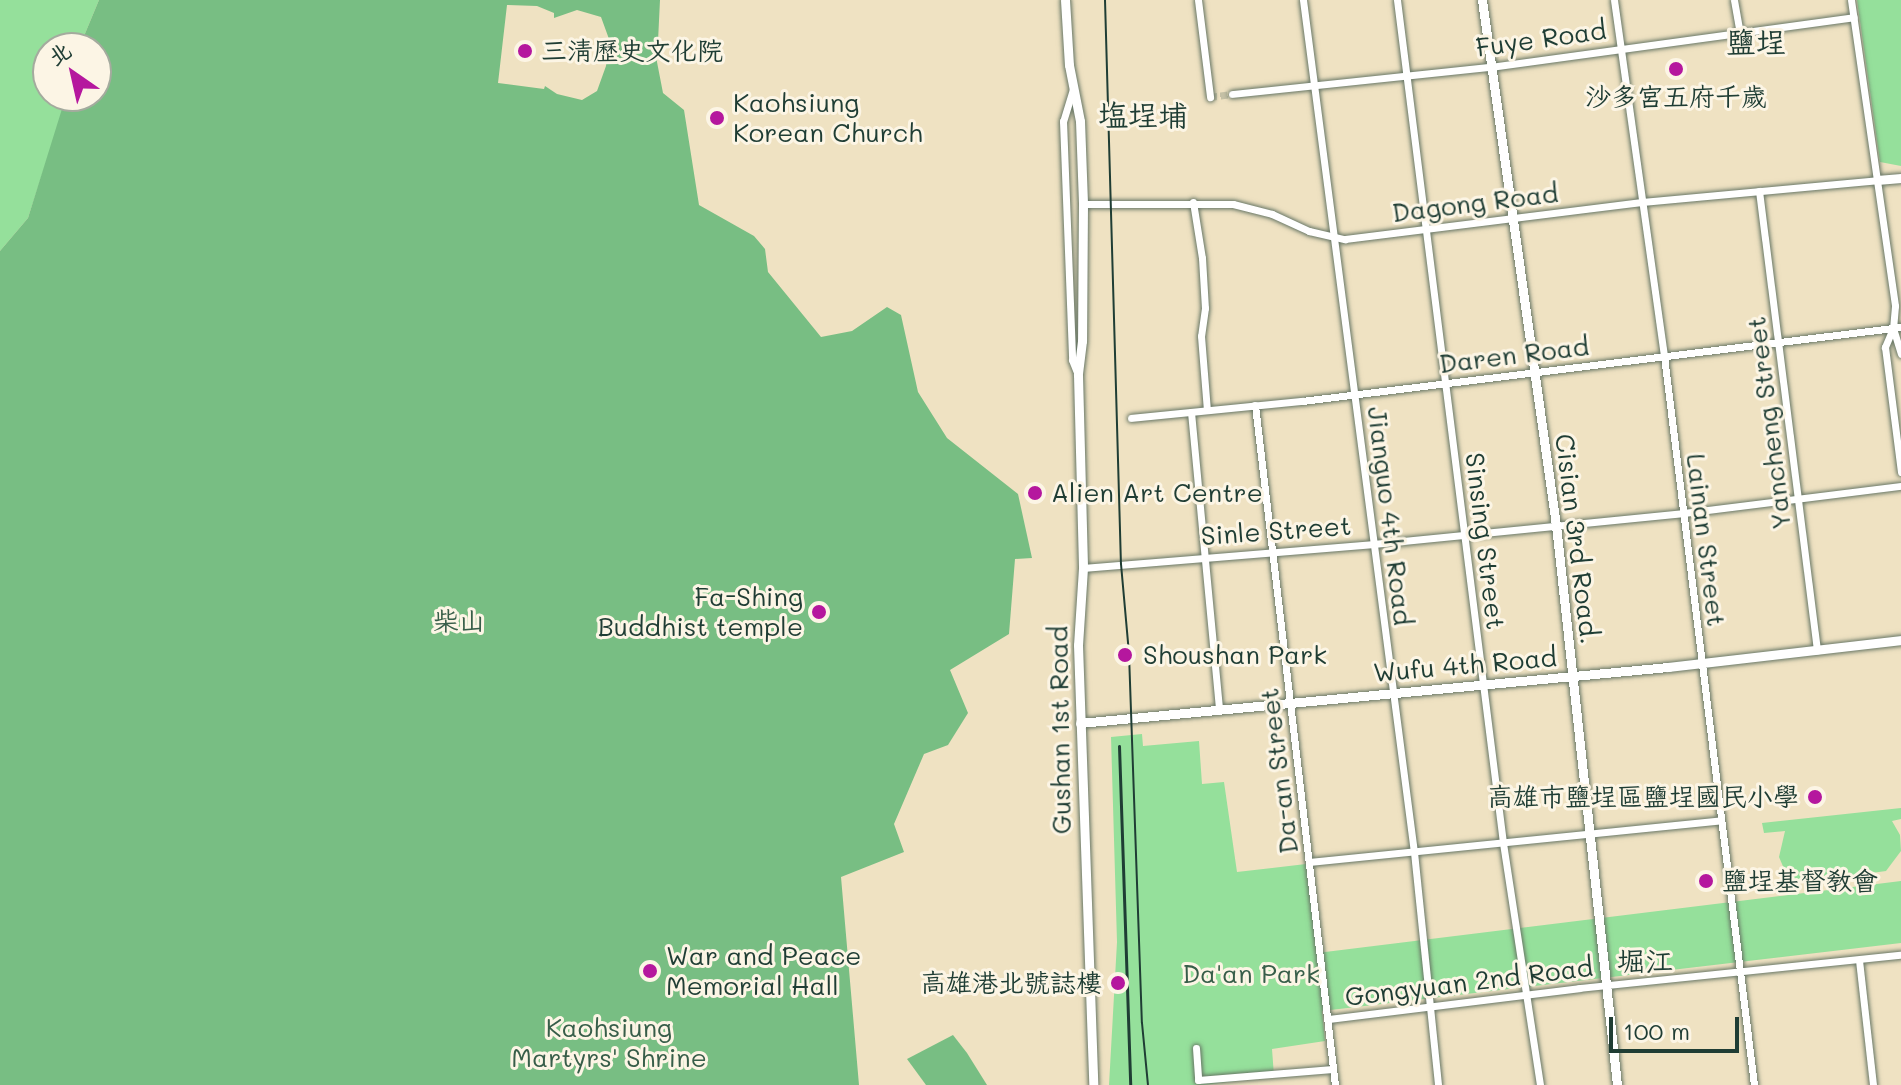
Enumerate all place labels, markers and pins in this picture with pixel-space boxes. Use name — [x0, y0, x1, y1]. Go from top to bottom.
place label: 三清歷史文化院 — [541, 35, 723, 67]
marker: 三清歷史文化院 — [516, 42, 534, 60]
marker: 沙多宮五府千歲 — [1667, 60, 1685, 78]
place label: 沙多宮五府千歲 — [1585, 81, 1767, 113]
place label: Kaohsiung Korean Church — [733, 87, 923, 148]
marker: Kaohsiung Korean Church — [708, 109, 726, 127]
place label: Alien Art Centre — [1051, 477, 1263, 509]
marker: Alien Art Centre — [1026, 484, 1044, 502]
place label: Fa-Shing Buddhist temple — [598, 581, 803, 642]
marker: Fa-Shing Buddhist temple — [810, 603, 828, 621]
place label: Shoushan Park — [1143, 639, 1327, 671]
marker: Shoushan Park — [1114, 644, 1136, 666]
place label: 高雄市鹽埕區鹽埕國民小學 — [1487, 781, 1799, 813]
marker: 高雄市鹽埕區鹽埕國民小學 — [1806, 788, 1824, 806]
place label: 鹽埕基督教會 — [1722, 865, 1878, 897]
marker: 鹽埕基督教會 — [1697, 872, 1715, 890]
place label: War and Peace Memorial Hall — [666, 940, 861, 1002]
marker: War and Peace Memorial Hall — [641, 962, 659, 980]
place label: 高雄港北號誌樓 — [920, 967, 1102, 999]
marker: 高雄港北號誌樓 — [1109, 974, 1127, 992]

